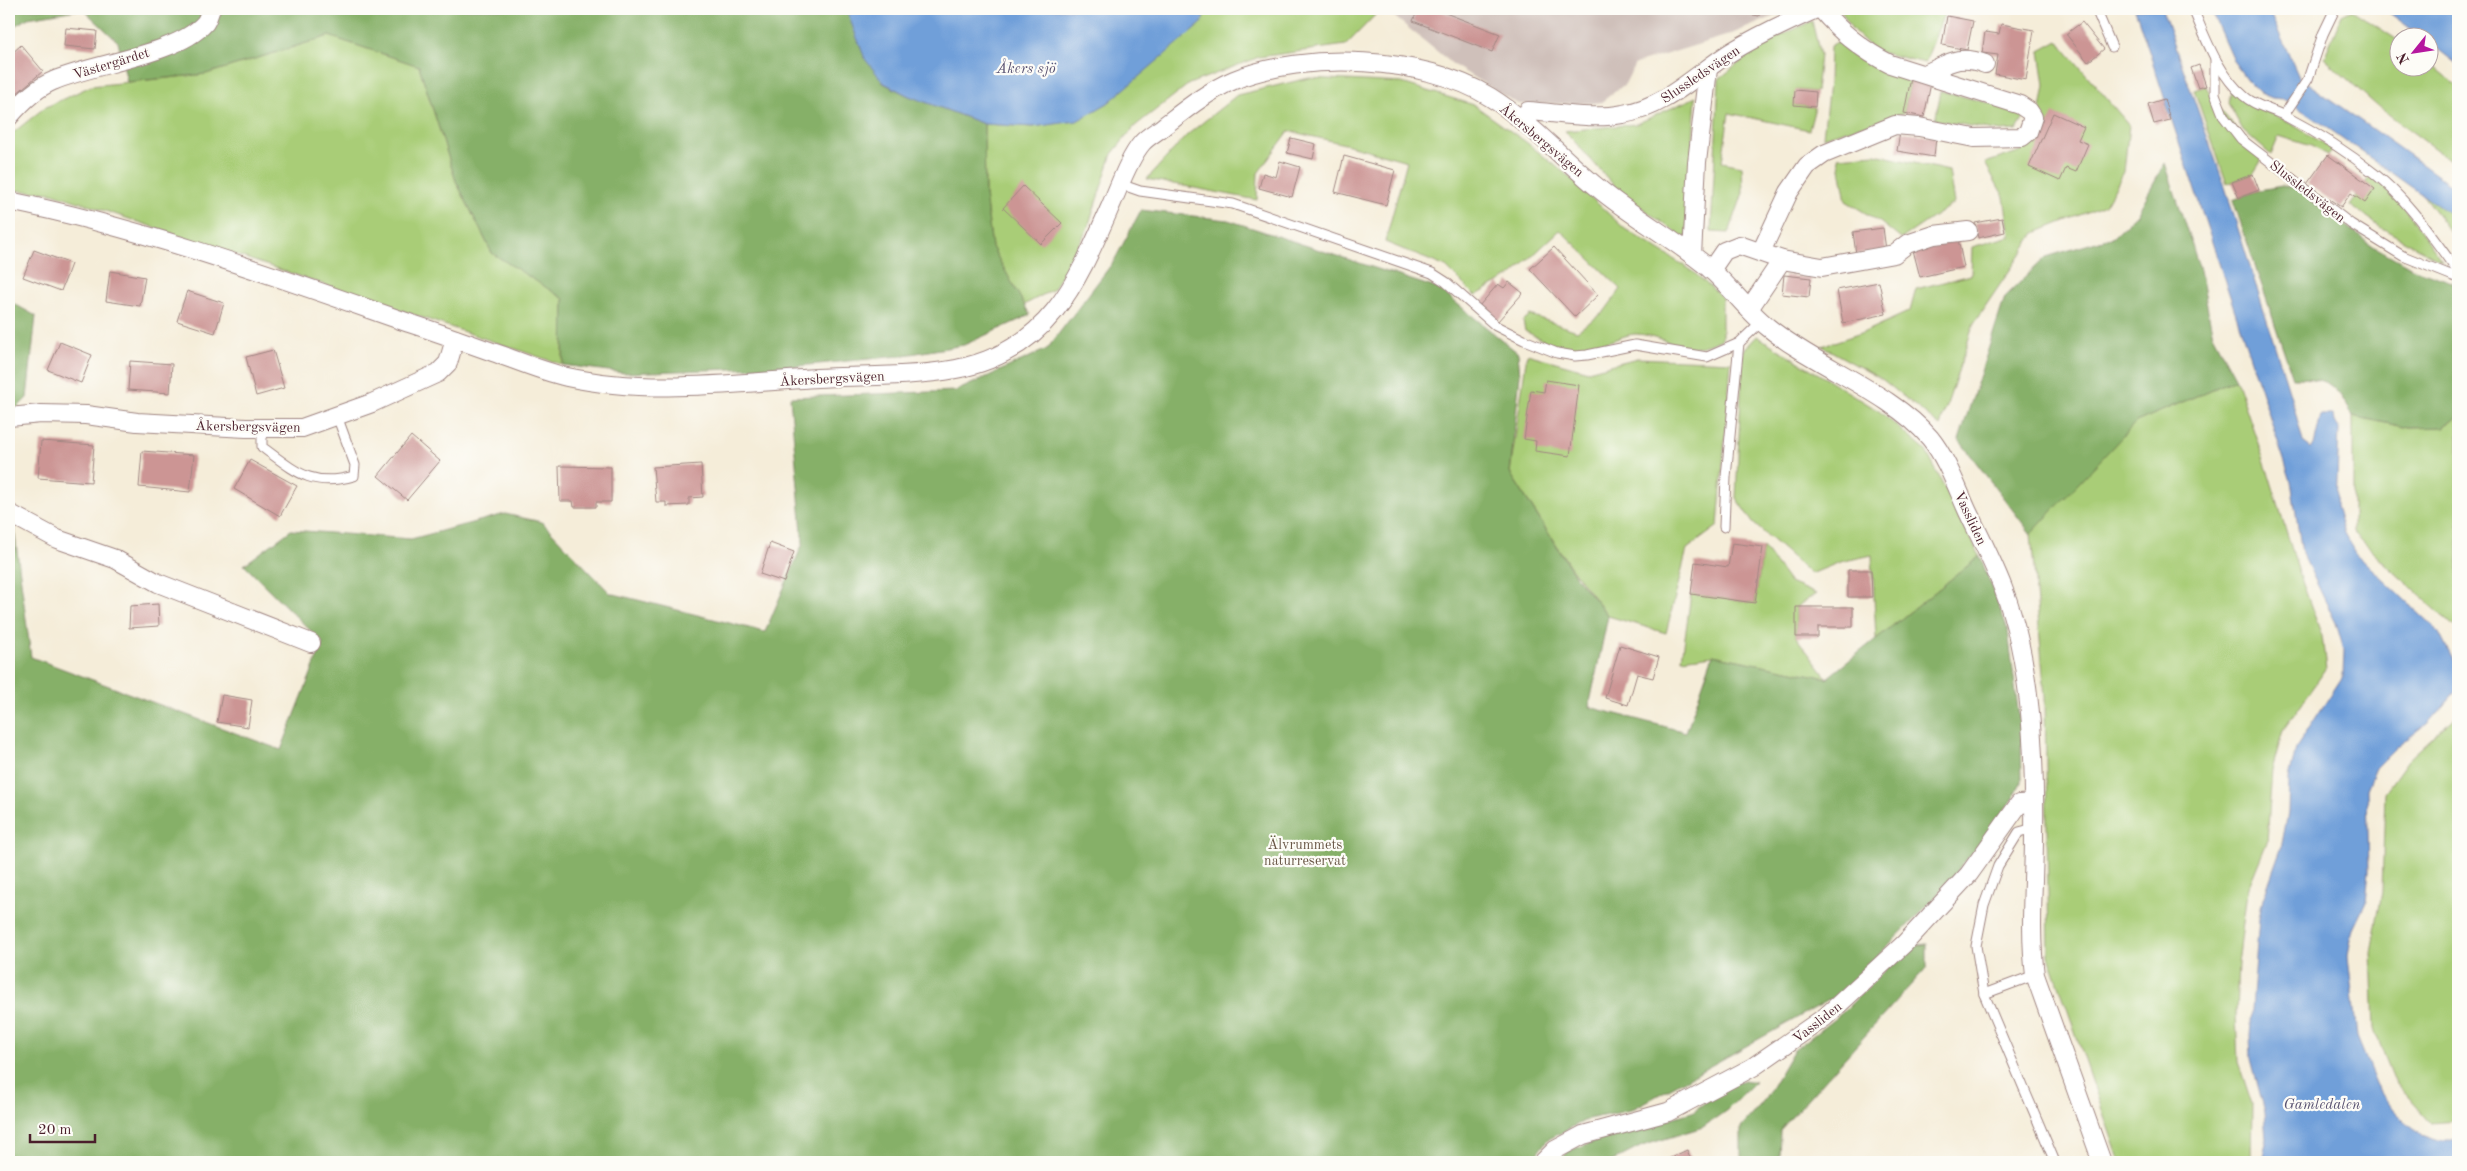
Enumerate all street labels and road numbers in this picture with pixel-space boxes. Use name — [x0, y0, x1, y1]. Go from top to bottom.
street label: Slussledsvägen — [1659, 43, 1743, 106]
street label: Västergärdet — [71, 46, 151, 82]
street label: Åkersbergsvägen — [1497, 99, 1589, 180]
street label: Slussledsvägen — [2267, 158, 2348, 226]
street label: Åkersbergsvägen — [779, 365, 885, 389]
street label: Åkersbergsvägen — [195, 415, 301, 435]
street label: Vassliden — [1952, 489, 1989, 548]
street label: Vassliden — [1791, 999, 1845, 1046]

